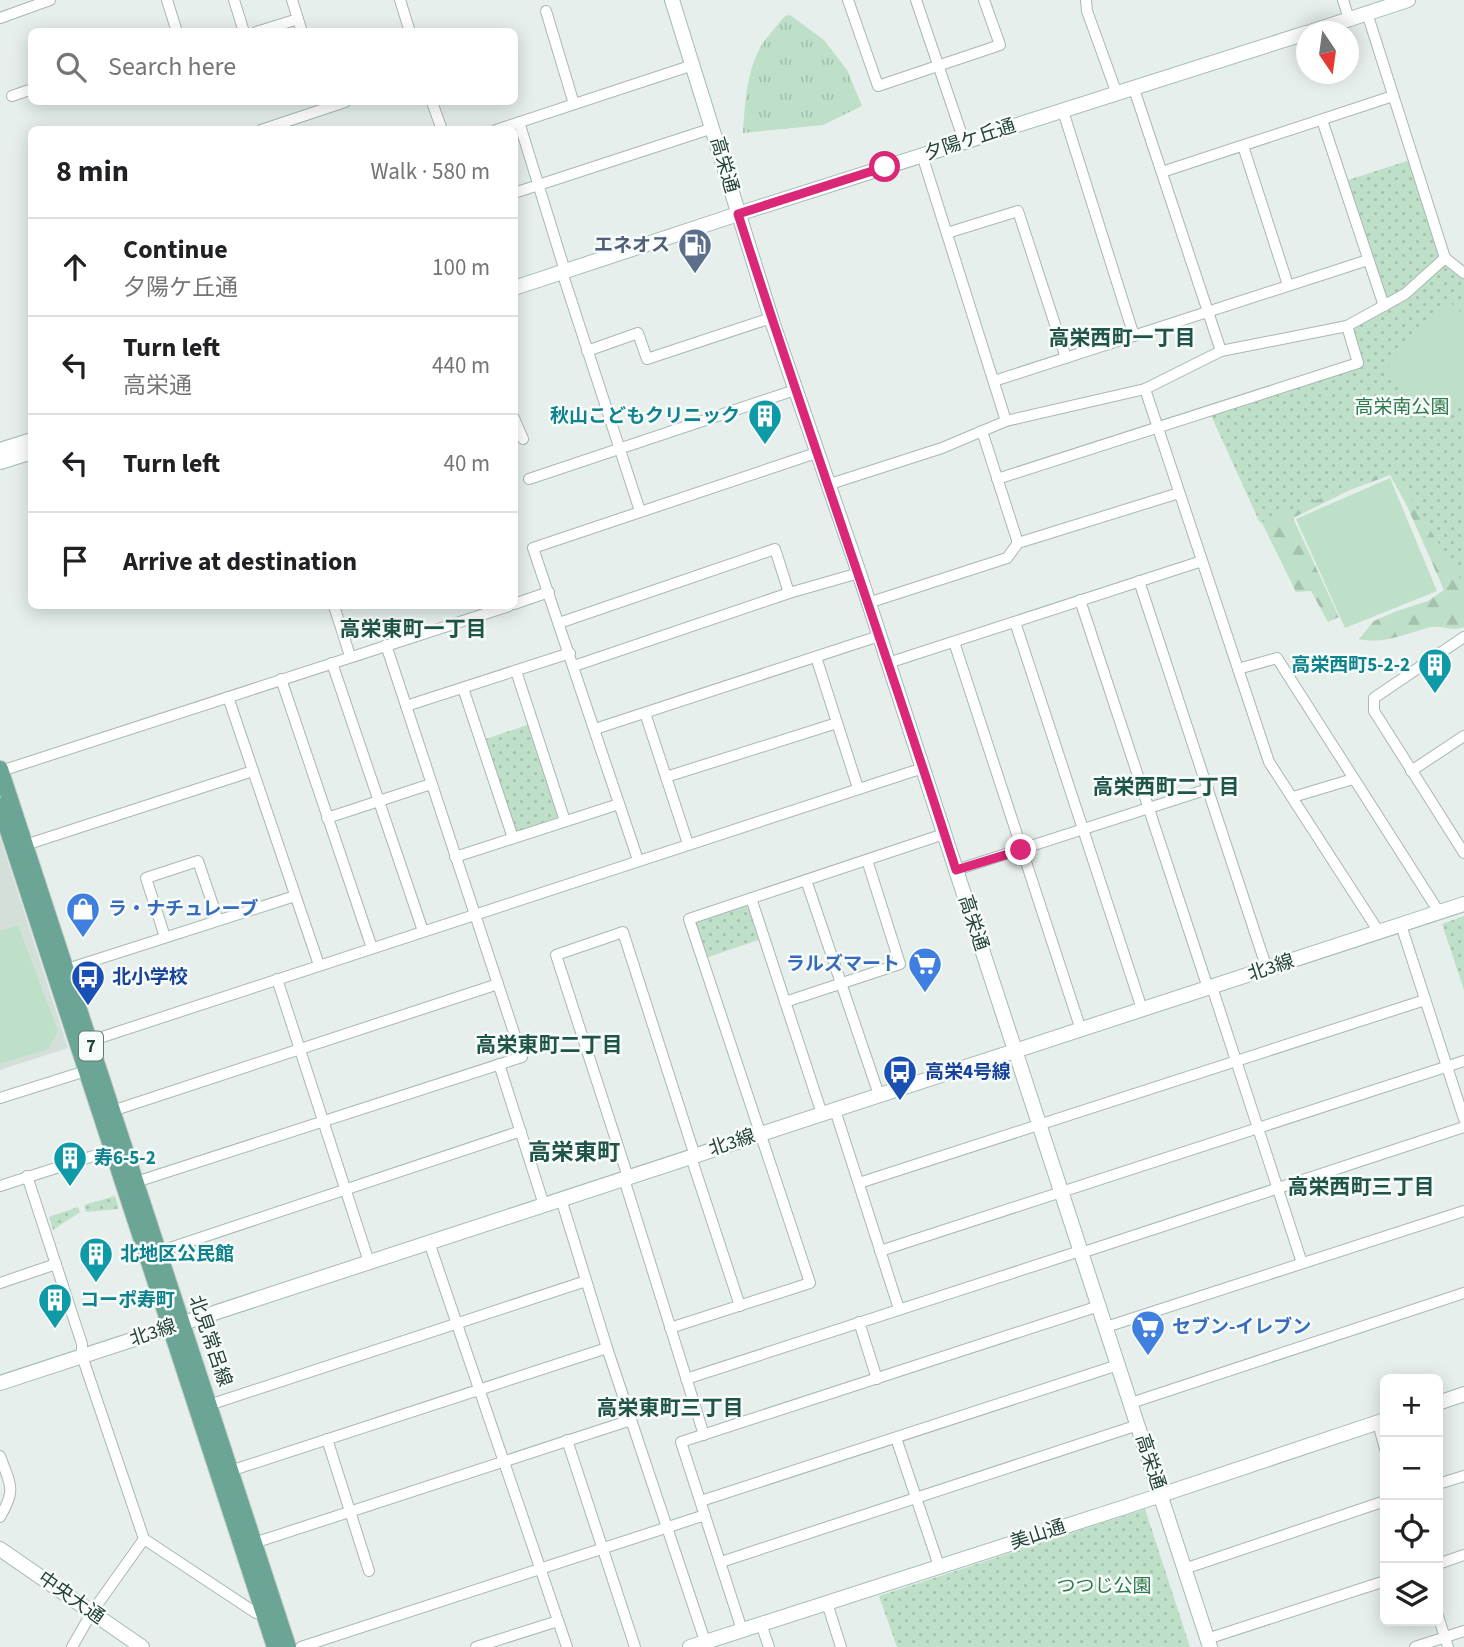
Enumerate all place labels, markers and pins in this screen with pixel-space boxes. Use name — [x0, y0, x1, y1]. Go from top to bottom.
fuel station icon: エネオス — [676, 226, 714, 275]
place label: エネオス — [594, 232, 670, 259]
building icon: 秋山こどもクリニック — [746, 397, 784, 446]
place label: 秋山こどもクリニック — [550, 403, 740, 430]
building icon: 高栄西町5-2-2 — [1416, 646, 1454, 695]
place label: 高栄西町5-2-2 — [1291, 652, 1410, 679]
shop icon: ラ・ナチュレーブ — [64, 890, 102, 939]
place label: ラ・ナチュレーブ — [108, 896, 258, 923]
supermarket icon: ラルズマート — [906, 945, 944, 994]
place label: ラルズマート — [786, 951, 900, 978]
bus stop icon: 北小学校 — [69, 958, 107, 1007]
place label: 北小学校 — [112, 964, 188, 991]
bus stop icon: 高栄4号線 — [881, 1053, 919, 1102]
place label: 高栄4号線 — [925, 1059, 1011, 1086]
building icon: 寿6-5-2 — [51, 1139, 89, 1188]
place label: 寿6-5-2 — [94, 1145, 156, 1172]
building icon: 北地区公民館 — [77, 1235, 115, 1284]
place label: 北地区公民館 — [120, 1241, 234, 1268]
building icon: コーポ寿町 — [36, 1281, 74, 1330]
place label: コーポ寿町 — [80, 1287, 175, 1314]
supermarket icon: セブン-イレブン — [1129, 1308, 1167, 1357]
place label: セブン-イレブン — [1172, 1314, 1311, 1341]

